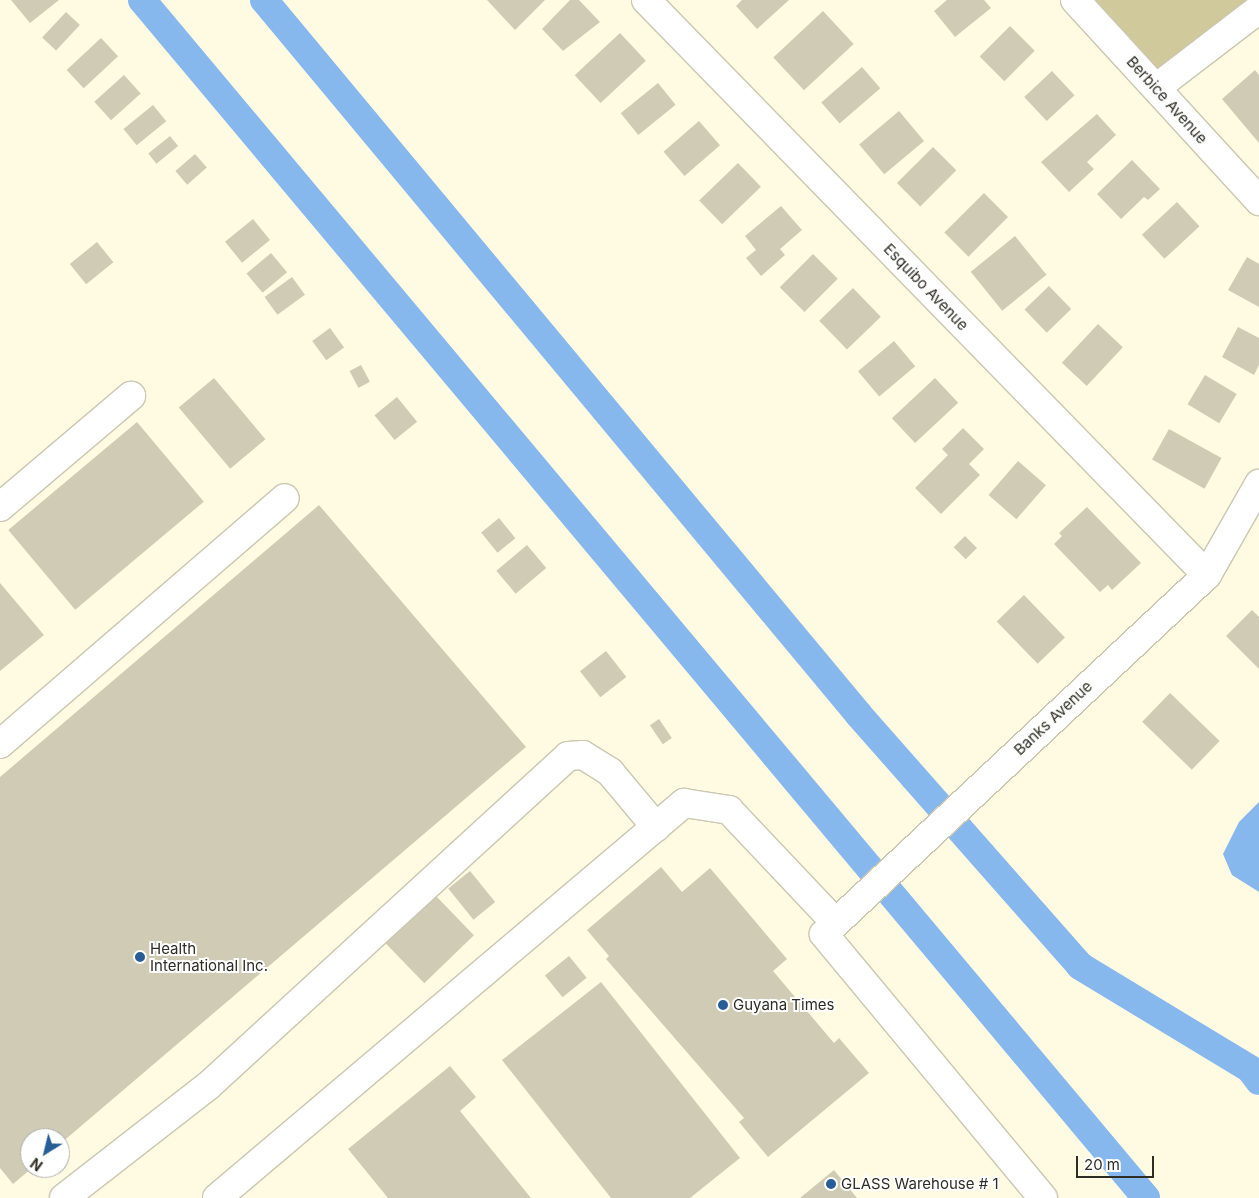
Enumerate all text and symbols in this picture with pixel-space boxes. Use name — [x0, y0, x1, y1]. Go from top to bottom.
street label: Berbice Avenue — [1123, 53, 1211, 147]
street label: Esquibo Avenue — [880, 240, 972, 334]
street label: Banks Avenue — [1010, 677, 1096, 759]
place label: Health International Inc. — [150, 939, 268, 974]
marker: Health International Inc. — [134, 951, 146, 963]
place label: Guyana Times — [733, 996, 834, 1014]
marker: Guyana Times — [717, 999, 729, 1011]
north arrow — [20, 1128, 70, 1178]
scale bar — [1079, 1146, 1156, 1178]
text: N — [27, 1155, 46, 1175]
text: 20 m — [1084, 1155, 1120, 1174]
place label: GLASS Warehouse # 1 — [841, 1175, 999, 1193]
marker: GLASS Warehouse # 1 — [825, 1178, 837, 1190]

